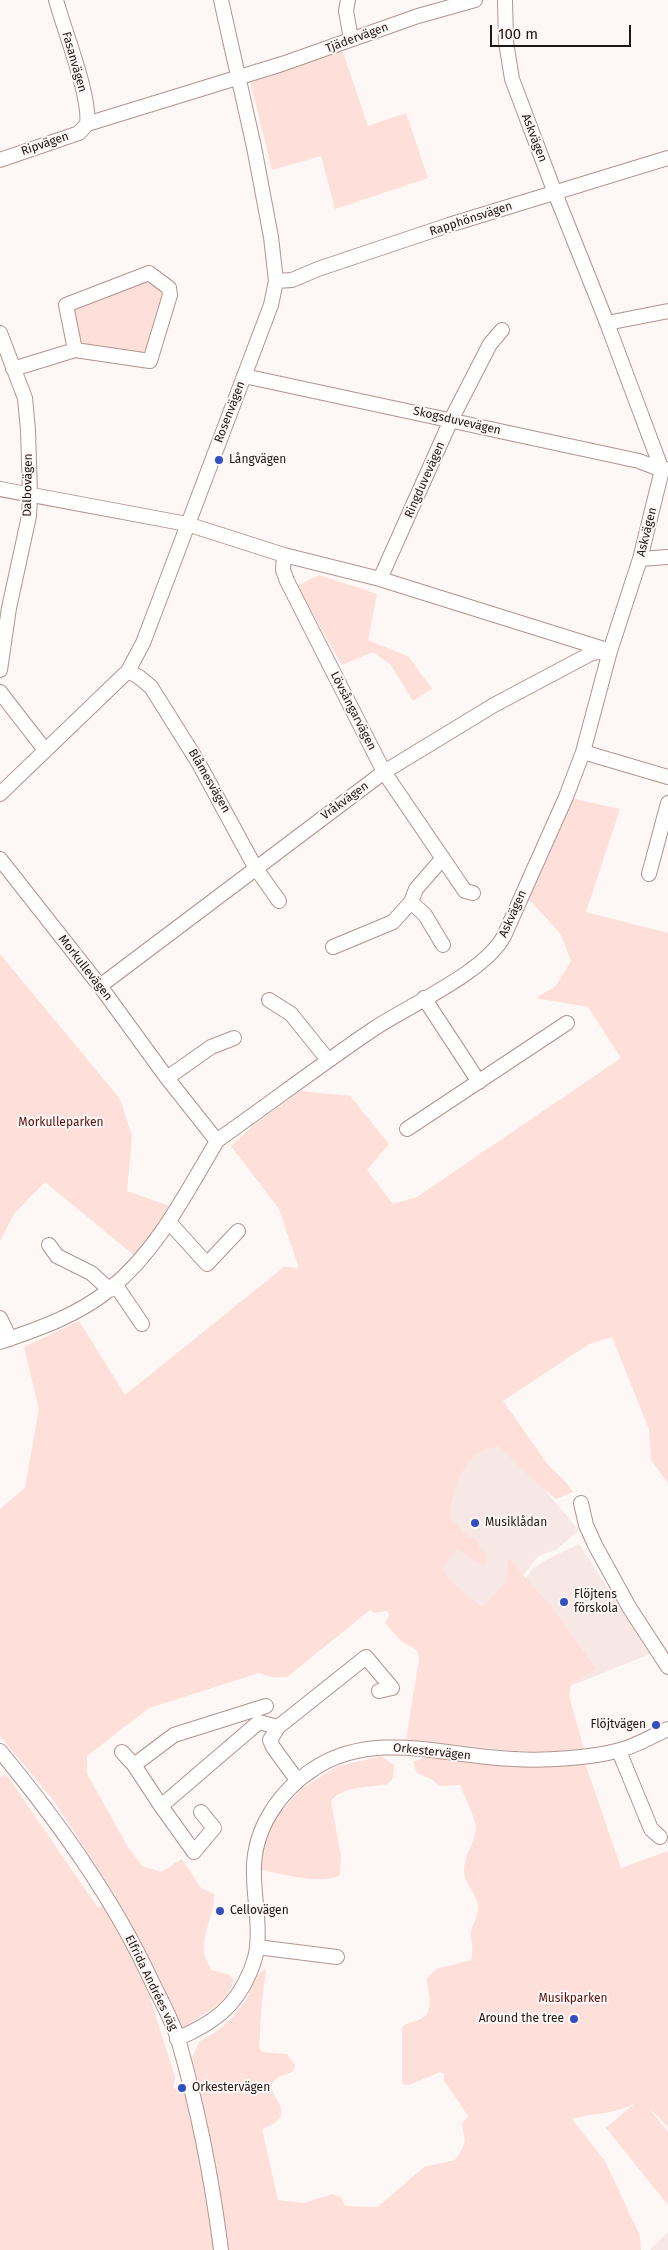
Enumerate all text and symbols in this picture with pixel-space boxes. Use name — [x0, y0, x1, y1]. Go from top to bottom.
scale bar — [493, 15, 634, 47]
street label: Tjädervägen — [324, 20, 390, 56]
text: 100 m — [498, 25, 538, 43]
street label: Fasanvägen — [58, 30, 90, 94]
street label: Askvägen — [518, 112, 550, 164]
street label: Ripvägen — [19, 129, 71, 159]
street label: Rapphönsvägen — [428, 199, 514, 239]
street label: Rosenvägen — [212, 379, 248, 445]
street label: Skogsduvevägen — [412, 404, 502, 438]
street label: Ringduvevägen — [402, 440, 448, 520]
street label: Dalbovägen — [20, 453, 36, 517]
place label: Långvägen — [229, 453, 286, 467]
marker: Långvägen — [213, 454, 225, 466]
street label: Askvägen — [634, 506, 660, 558]
street label: Lövsångarvägen — [327, 669, 379, 753]
street label: Blåmesvägen — [185, 747, 233, 815]
street label: Vråkvägen — [318, 779, 372, 823]
street label: Askvägen — [496, 888, 530, 940]
street label: Morkullevägen — [55, 932, 115, 1004]
park label: Morkulleparken — [18, 1116, 104, 1130]
place label: Musiklådan — [485, 1516, 547, 1530]
marker: Musiklådan — [469, 1517, 481, 1529]
place label: Flöjtens förskola — [574, 1588, 618, 1616]
marker: Flöjtens förskola — [558, 1596, 570, 1608]
place label: Flöjtvägen — [590, 1718, 646, 1732]
marker: Flöjtvägen — [650, 1719, 662, 1731]
street label: Orkestervägen — [392, 1741, 472, 1763]
place label: Cellovägen — [230, 1904, 289, 1918]
marker: Cellovägen — [214, 1905, 226, 1917]
street label: Elfrida Andrées väg — [122, 1933, 180, 2033]
park label: Musikparken — [538, 1992, 608, 2006]
place label: Around the tree — [479, 2012, 564, 2026]
marker: Around the tree — [568, 2013, 580, 2025]
place label: Orkestervägen — [192, 2081, 270, 2095]
marker: Orkestervägen — [176, 2082, 188, 2094]

